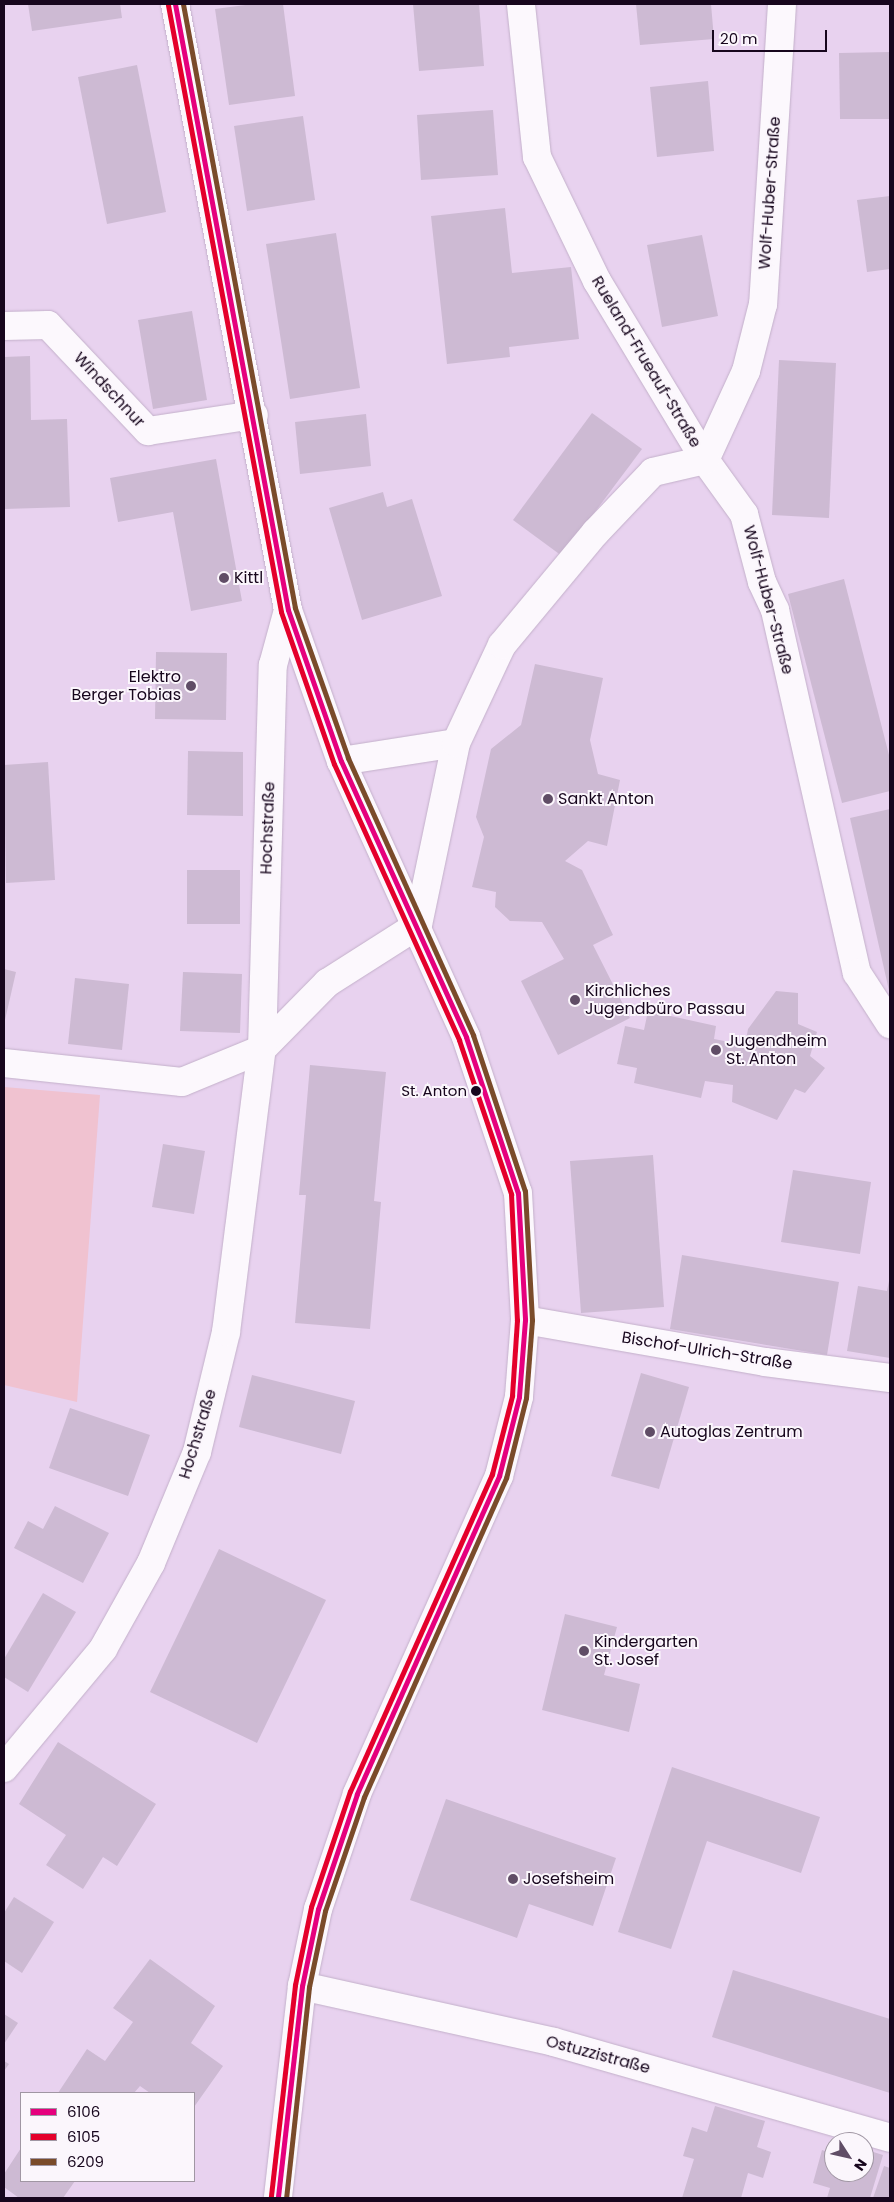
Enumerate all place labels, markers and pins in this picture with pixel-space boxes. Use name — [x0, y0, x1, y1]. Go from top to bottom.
place label: Kittl — [234, 568, 263, 588]
marker: Kittl — [218, 572, 230, 584]
place label: Elektro Berger Tobias — [72, 667, 181, 705]
marker: Elektro Berger Tobias — [185, 680, 197, 692]
place label: Sankt Anton — [558, 789, 654, 809]
marker: Sankt Anton — [542, 793, 554, 805]
place label: Kirchliches Jugendbüro Passau — [585, 981, 745, 1019]
marker: Kirchliches Jugendbüro Passau — [569, 994, 581, 1006]
place label: Jugendheim St. Anton — [726, 1031, 827, 1069]
marker: Jugendheim St. Anton — [710, 1044, 722, 1056]
place label: St. Anton — [401, 1082, 467, 1100]
marker: St. Anton — [471, 1086, 481, 1096]
place label: Autoglas Zentrum — [660, 1422, 803, 1442]
marker: Autoglas Zentrum — [644, 1426, 656, 1438]
place label: Kindergarten St. Josef — [594, 1632, 698, 1670]
marker: Kindergarten St. Josef — [578, 1645, 590, 1657]
place label: Josefsheim — [523, 1869, 614, 1889]
marker: Josefsheim — [507, 1873, 519, 1885]

